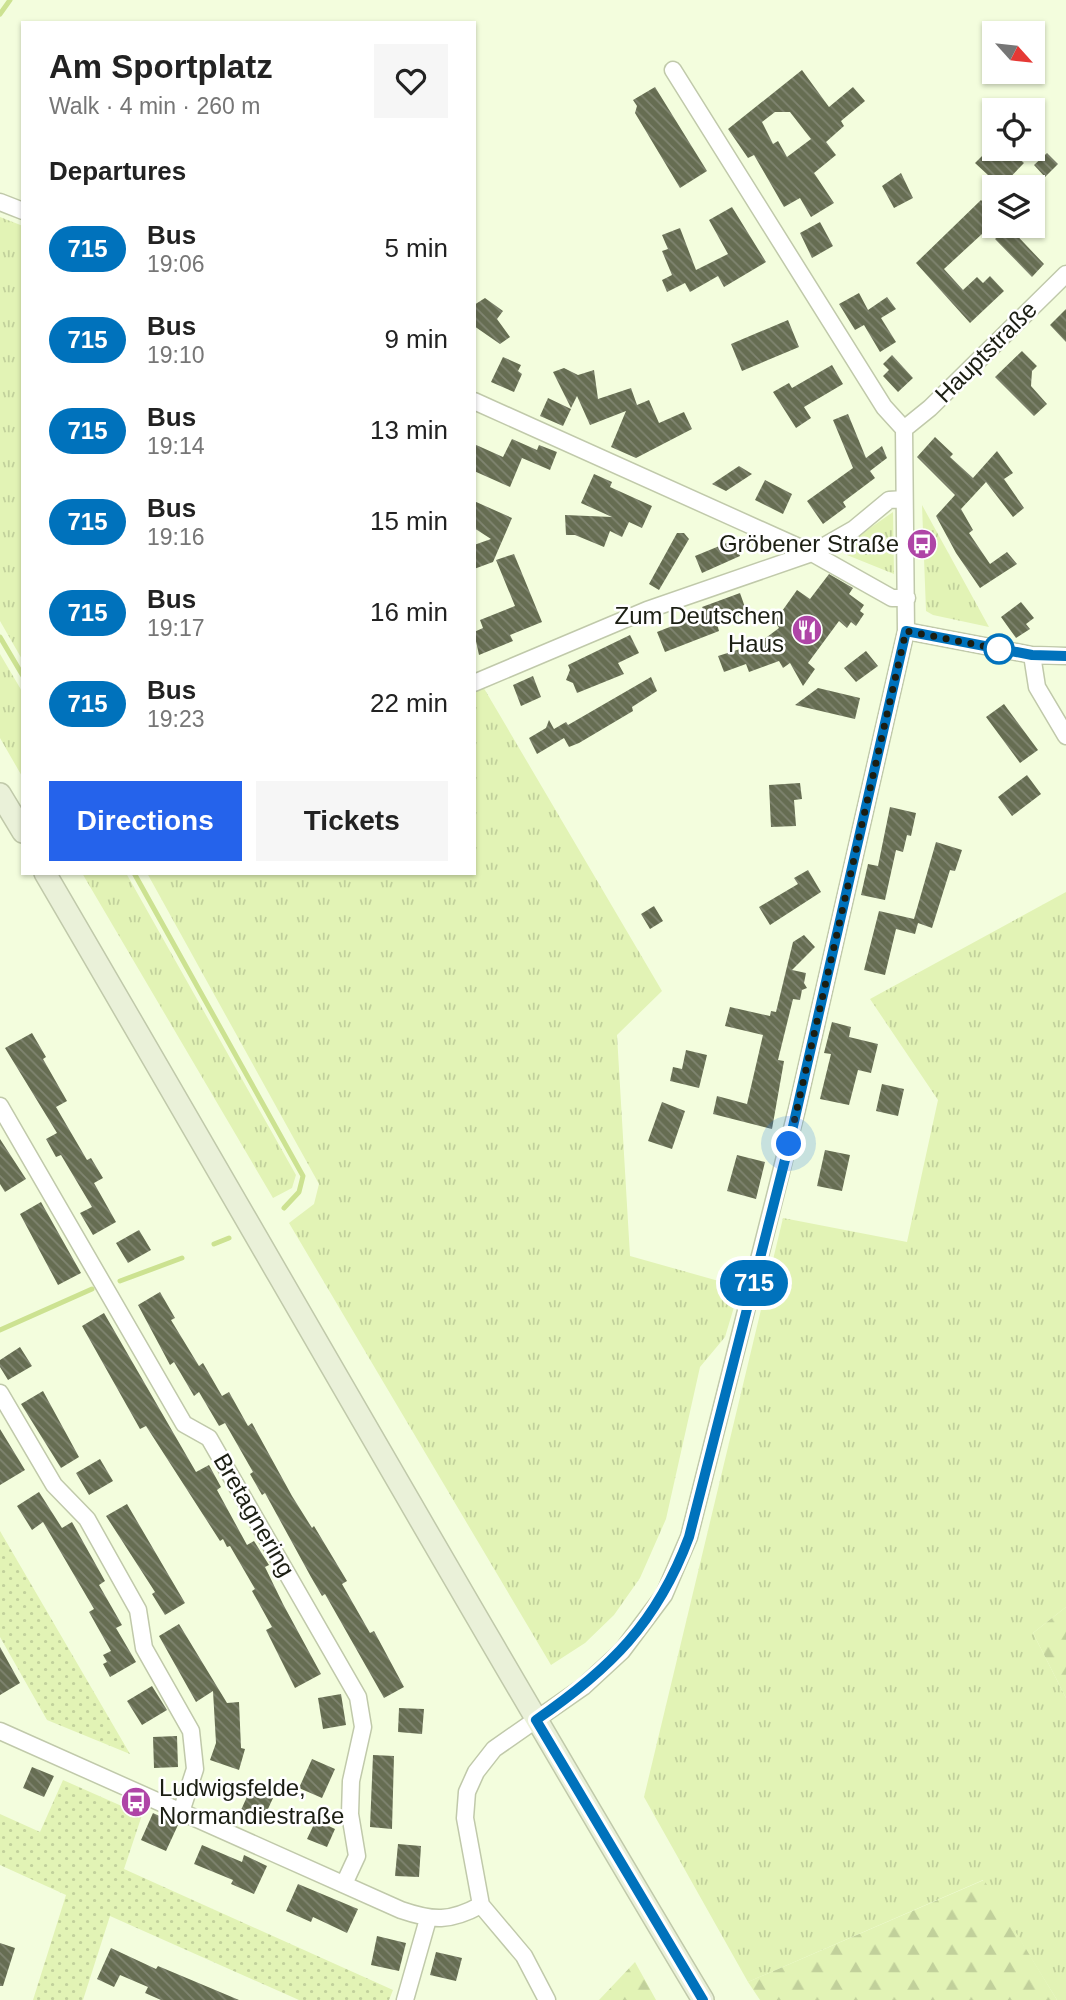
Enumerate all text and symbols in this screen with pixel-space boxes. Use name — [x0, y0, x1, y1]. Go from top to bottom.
north arrow — [982, 21, 1045, 84]
map controls — [982, 21, 1045, 238]
button: heart — [374, 44, 448, 118]
text: Am Sportplatz — [49, 48, 273, 85]
text: Walk · 4 min · 260 m — [49, 93, 260, 119]
button: locate — [982, 98, 1045, 161]
text: Departures — [49, 156, 186, 186]
button: layers — [982, 175, 1045, 238]
text: Bus — [147, 220, 196, 250]
text: 5 min — [384, 233, 448, 263]
text: 715 — [67, 235, 108, 262]
text: 19:06 — [147, 251, 205, 277]
street label: Hauptstraße — [929, 295, 1042, 408]
text: Bus — [147, 311, 196, 341]
text: 9 min — [384, 324, 448, 354]
text: 715 — [67, 326, 108, 353]
text: 19:10 — [147, 342, 205, 368]
text: Bus — [147, 402, 196, 432]
text: 13 min — [370, 415, 448, 445]
text: 715 — [67, 417, 108, 444]
text: 19:14 — [147, 433, 205, 459]
text: Bus — [147, 493, 196, 523]
text: 15 min — [370, 506, 448, 536]
text: 715 — [67, 508, 108, 535]
text: 19:16 — [147, 524, 205, 550]
bus stop icon: Gröbener Straße — [905, 527, 939, 561]
place label: Gröbener Straße — [719, 530, 899, 557]
text: Bus — [147, 584, 196, 614]
text: 16 min — [370, 597, 448, 627]
text: 715 — [67, 599, 108, 626]
place label: Zum Deutschen Haus — [615, 602, 784, 657]
restaurant icon: Zum Deutschen Haus — [790, 613, 824, 647]
text: 19:17 — [147, 615, 205, 641]
unlabelled marker — [984, 634, 1014, 664]
text: Bus — [147, 675, 196, 705]
text: 22 min — [370, 688, 448, 718]
text: 715 — [67, 690, 108, 717]
text: 19:23 — [147, 706, 205, 732]
button: Directions — [49, 781, 242, 861]
button: Tickets — [256, 781, 448, 861]
your location — [771, 1126, 806, 1161]
line badge: 715 — [714, 1260, 794, 1306]
text: 715 — [734, 1269, 774, 1296]
street label: Bretagnering — [208, 1448, 300, 1581]
place label: Ludwigsfelde, Normandiestraße — [159, 1774, 344, 1829]
bus stop icon: Ludwigsfelde, Normandiestraße — [119, 1785, 153, 1819]

